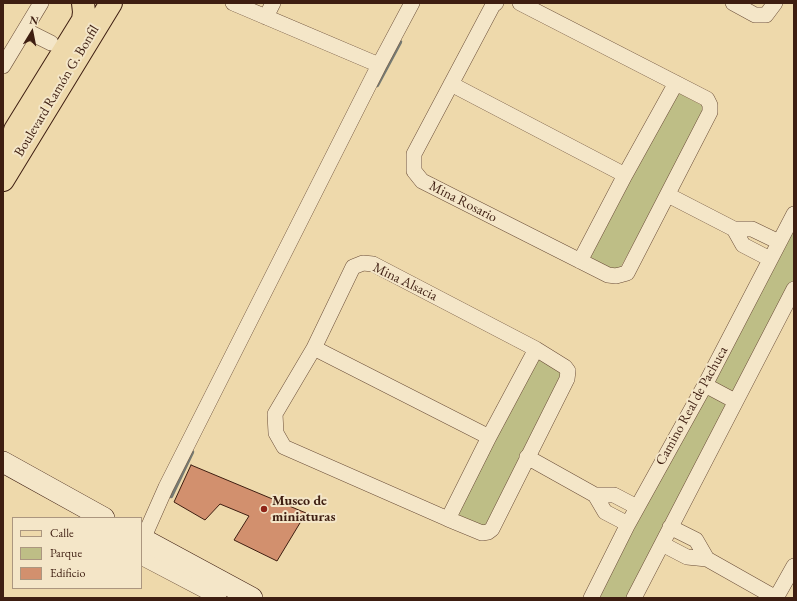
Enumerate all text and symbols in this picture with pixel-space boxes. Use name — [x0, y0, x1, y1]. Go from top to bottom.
north arrow — [12, 12, 52, 52]
text: N — [28, 13, 40, 28]
street label: Boulevard Ramón G. Bonfil — [11, 22, 103, 160]
street label: Mina Rosario — [426, 178, 500, 226]
street label: Mina Alsacia — [370, 259, 440, 305]
street label: Camino Real de Pachuca — [652, 344, 732, 468]
place label: Museo de miniaturas — [272, 493, 336, 526]
marker: Museo de miniaturas — [259, 504, 269, 514]
legend — [12, 517, 142, 589]
text: Calle — [50, 525, 74, 541]
text: Parque — [50, 545, 82, 561]
text: Edificio — [50, 565, 85, 581]

